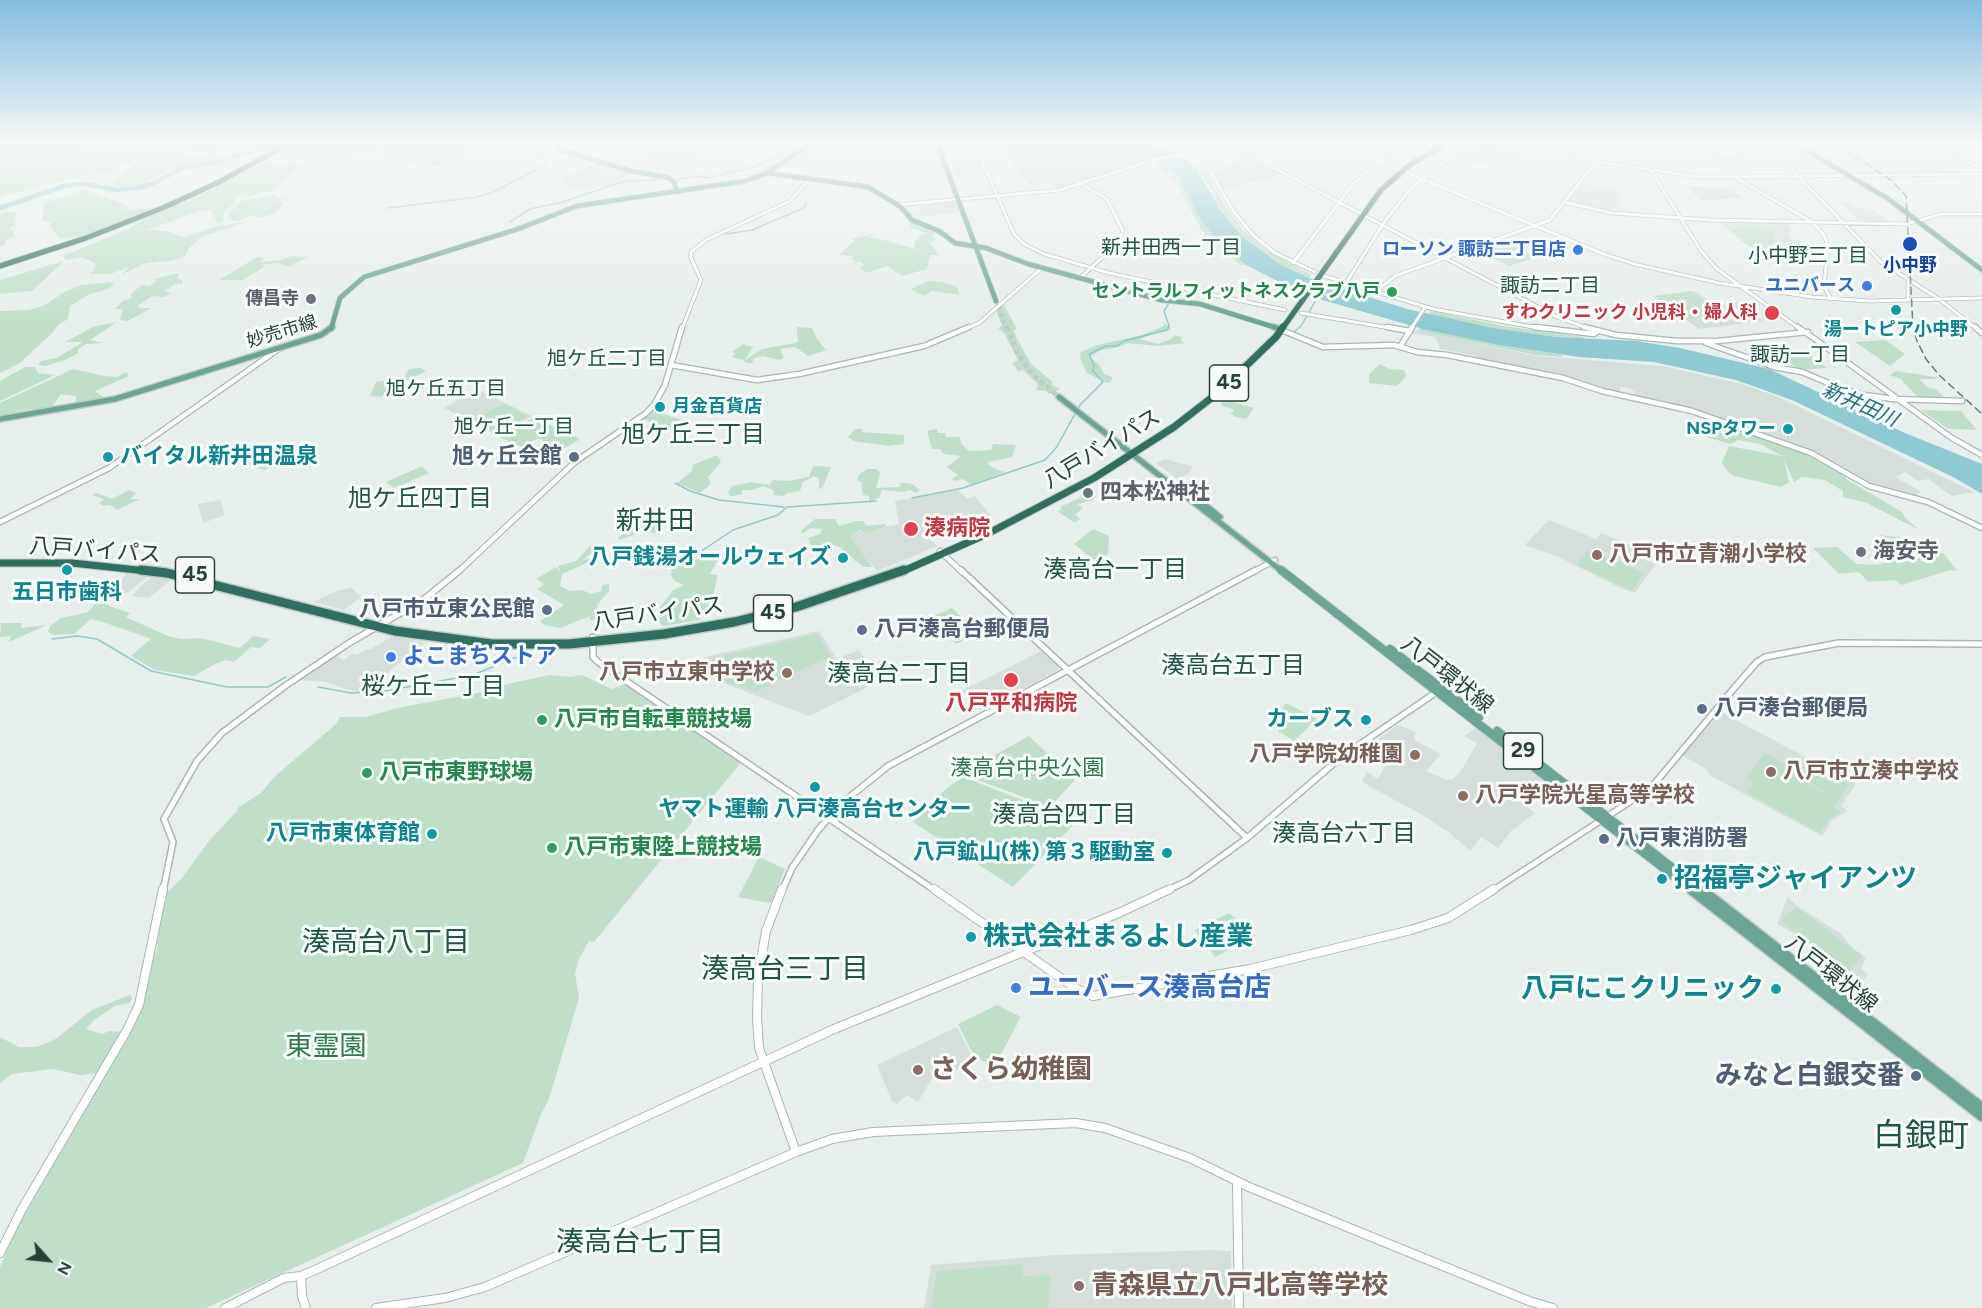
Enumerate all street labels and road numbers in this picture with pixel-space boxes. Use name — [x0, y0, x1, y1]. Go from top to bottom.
street label: 妙売市線 — [244, 311, 320, 353]
road number: 45 — [1210, 365, 1248, 401]
street label: 八戸バイパス — [1039, 404, 1165, 494]
street label: 八戸バイパス — [28, 533, 162, 569]
road number: 45 — [176, 557, 214, 593]
street label: 八戸バイパス — [591, 592, 725, 636]
road number: 45 — [754, 595, 792, 631]
street label: 八戸環状線 — [1396, 631, 1498, 719]
road number: 29 — [1504, 733, 1543, 769]
street label: 八戸環状線 — [1780, 930, 1882, 1018]

